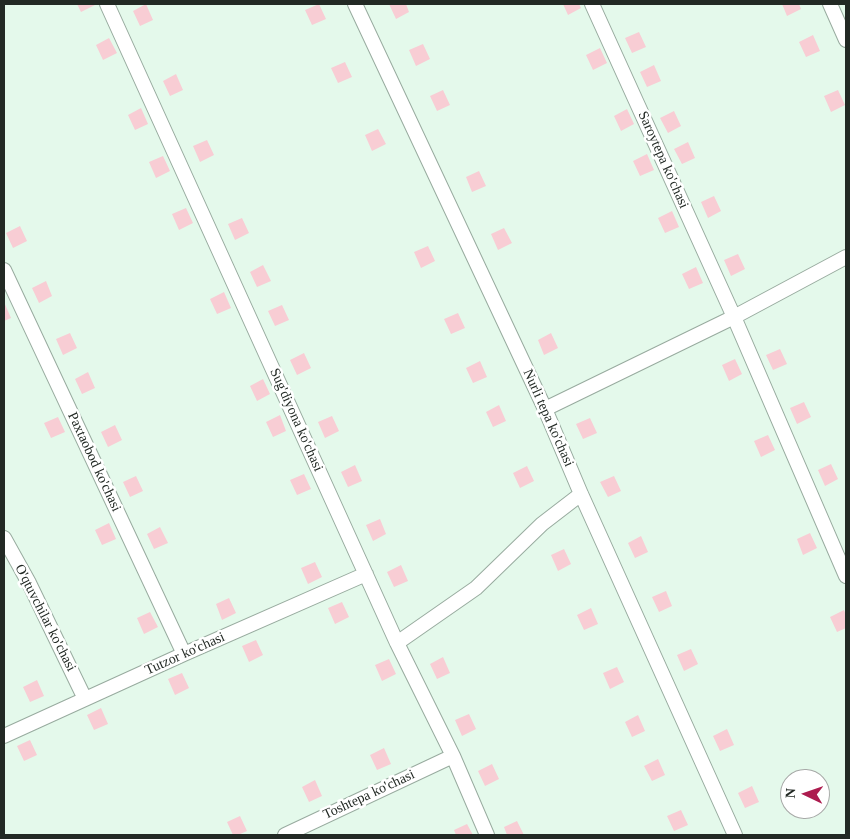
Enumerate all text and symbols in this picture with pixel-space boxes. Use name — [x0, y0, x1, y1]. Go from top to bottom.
street label: Saroytepa ko'chasi — [634, 109, 692, 211]
street label: Sug'diyona ko'chasi — [266, 366, 326, 474]
street label: Nurli tepa ko'chasi — [519, 367, 577, 469]
street label: Paxtaobod ko'chasi — [64, 410, 124, 514]
street label: O'qtuvchilar ko'chasi — [11, 562, 79, 674]
street label: Tutzor ko'chasi — [142, 629, 228, 679]
street label: Toshtepa ko'chasi — [321, 766, 417, 824]
north arrow — [780, 769, 830, 819]
text: N — [783, 788, 798, 799]

